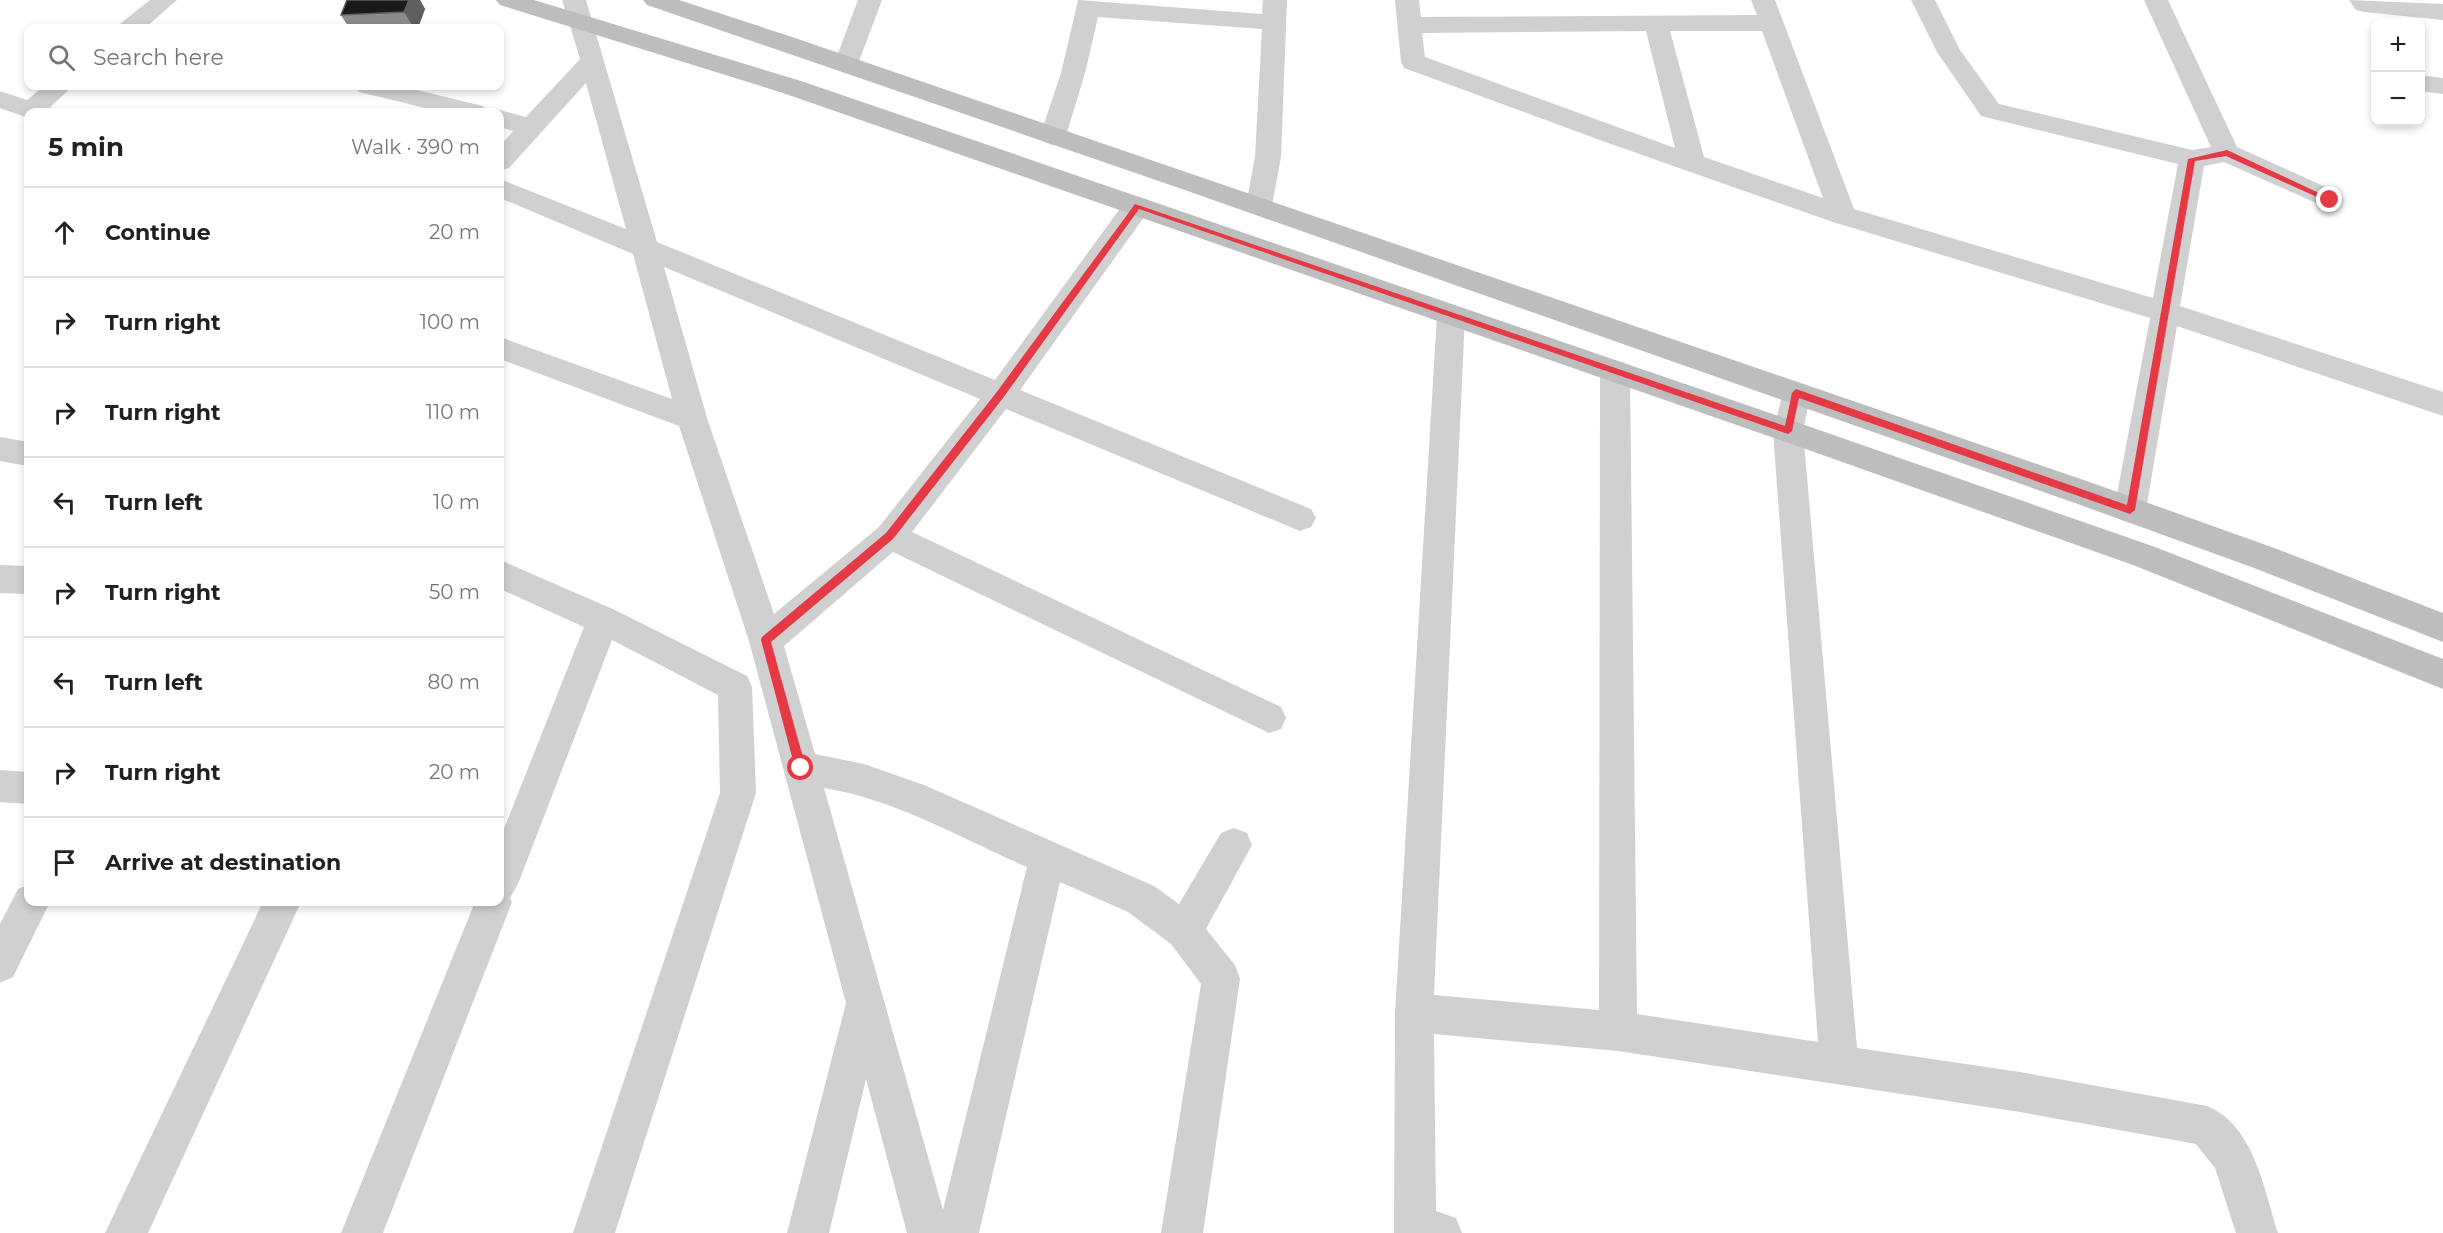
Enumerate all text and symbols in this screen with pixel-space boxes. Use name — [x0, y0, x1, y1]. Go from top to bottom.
map controls — [2371, 18, 2425, 126]
button: + — [2371, 18, 2425, 72]
search box — [24, 24, 504, 90]
icon: search — [45, 41, 78, 74]
text: Search here — [93, 44, 224, 71]
button: − — [2371, 72, 2425, 126]
text: 5 min — [48, 131, 124, 163]
text: Walk · 390 m — [351, 135, 480, 159]
route end — [2316, 186, 2342, 212]
icon: ahead — [48, 216, 81, 249]
text: Continue — [105, 219, 211, 246]
text: 20 m — [429, 220, 480, 244]
icon: right — [48, 306, 81, 339]
text: Turn right — [105, 309, 220, 336]
text: 100 m — [420, 310, 480, 334]
icon: right — [48, 396, 81, 429]
text: Turn right — [105, 399, 220, 426]
text: 110 m — [426, 400, 480, 424]
icon: left — [48, 486, 81, 519]
text: Turn left — [105, 489, 203, 516]
text: 10 m — [433, 490, 480, 514]
icon: right — [48, 576, 81, 609]
text: Turn right — [105, 579, 220, 606]
text: 50 m — [429, 580, 480, 604]
icon: left — [48, 666, 81, 699]
text: Turn left — [105, 669, 203, 696]
text: 80 m — [428, 670, 480, 694]
route start — [787, 754, 813, 780]
icon: right — [48, 756, 81, 789]
text: Turn right — [105, 759, 220, 786]
text: 20 m — [429, 760, 480, 784]
icon: arrive — [48, 846, 81, 879]
text: Arrive at destination — [105, 849, 341, 876]

